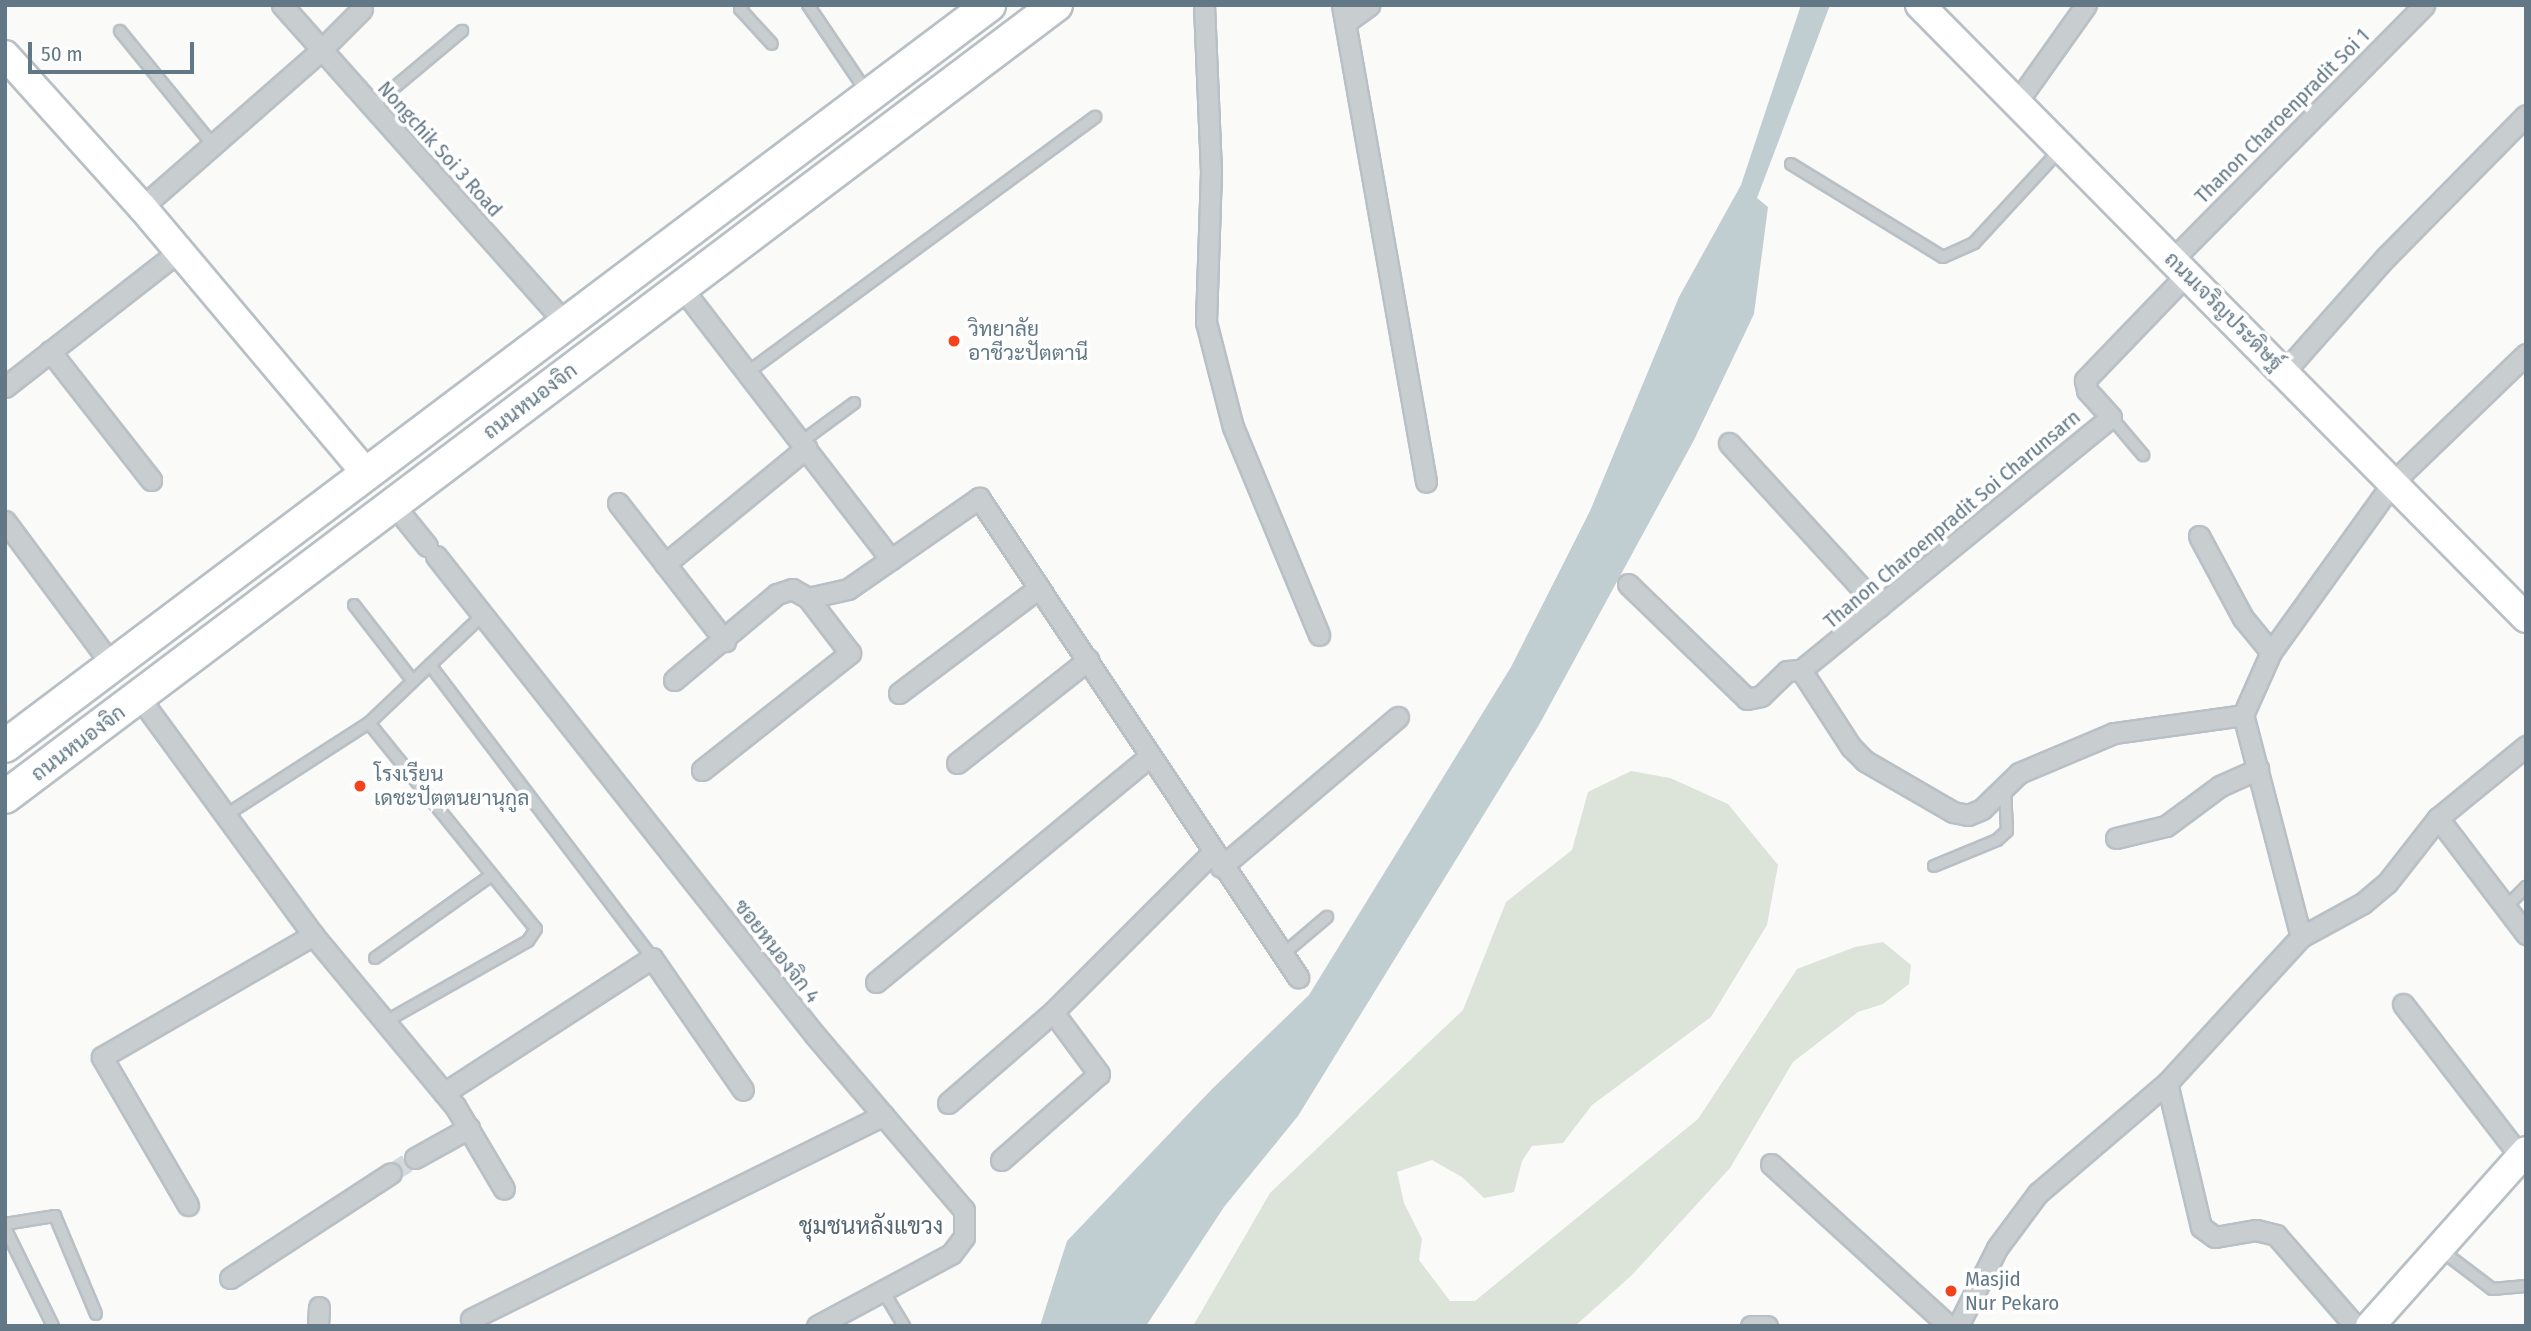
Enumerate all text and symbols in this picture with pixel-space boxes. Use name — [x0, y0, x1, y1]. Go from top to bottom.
street label: Thanon Charoenpradit Soi 1 — [2189, 23, 2375, 209]
scale bar — [32, 28, 198, 72]
text: 50 m — [41, 41, 83, 67]
street label: Nongchik Soi 3 Road — [372, 76, 508, 222]
street label: ถนนเจริญประดิษฐ์ — [2159, 246, 2289, 376]
place label: วิทยาลัย อาชีวะปัตตานี — [968, 316, 1088, 366]
marker: วิทยาลัย อาชีวะปัตตานี — [946, 333, 962, 349]
street label: ถนนหนองจิก — [478, 357, 582, 445]
street label: Thanon Charoenpradit Soi Charunsarn — [1819, 404, 2085, 634]
street label: ถนนหนองจิก — [26, 699, 130, 787]
place label: โรงเรียน เดชะปัตตนยานุกูล — [374, 761, 529, 811]
marker: โรงเรียน เดชะปัตตนยานุกูล — [352, 778, 368, 794]
street label: ซอยหนองจิก 4 — [729, 894, 825, 1008]
district label: ชุมชนหลังแขวง — [799, 1212, 943, 1240]
place label: Masjid Nur Pekaro — [1965, 1266, 2059, 1316]
marker: Masjid Nur Pekaro — [1943, 1283, 1959, 1299]

